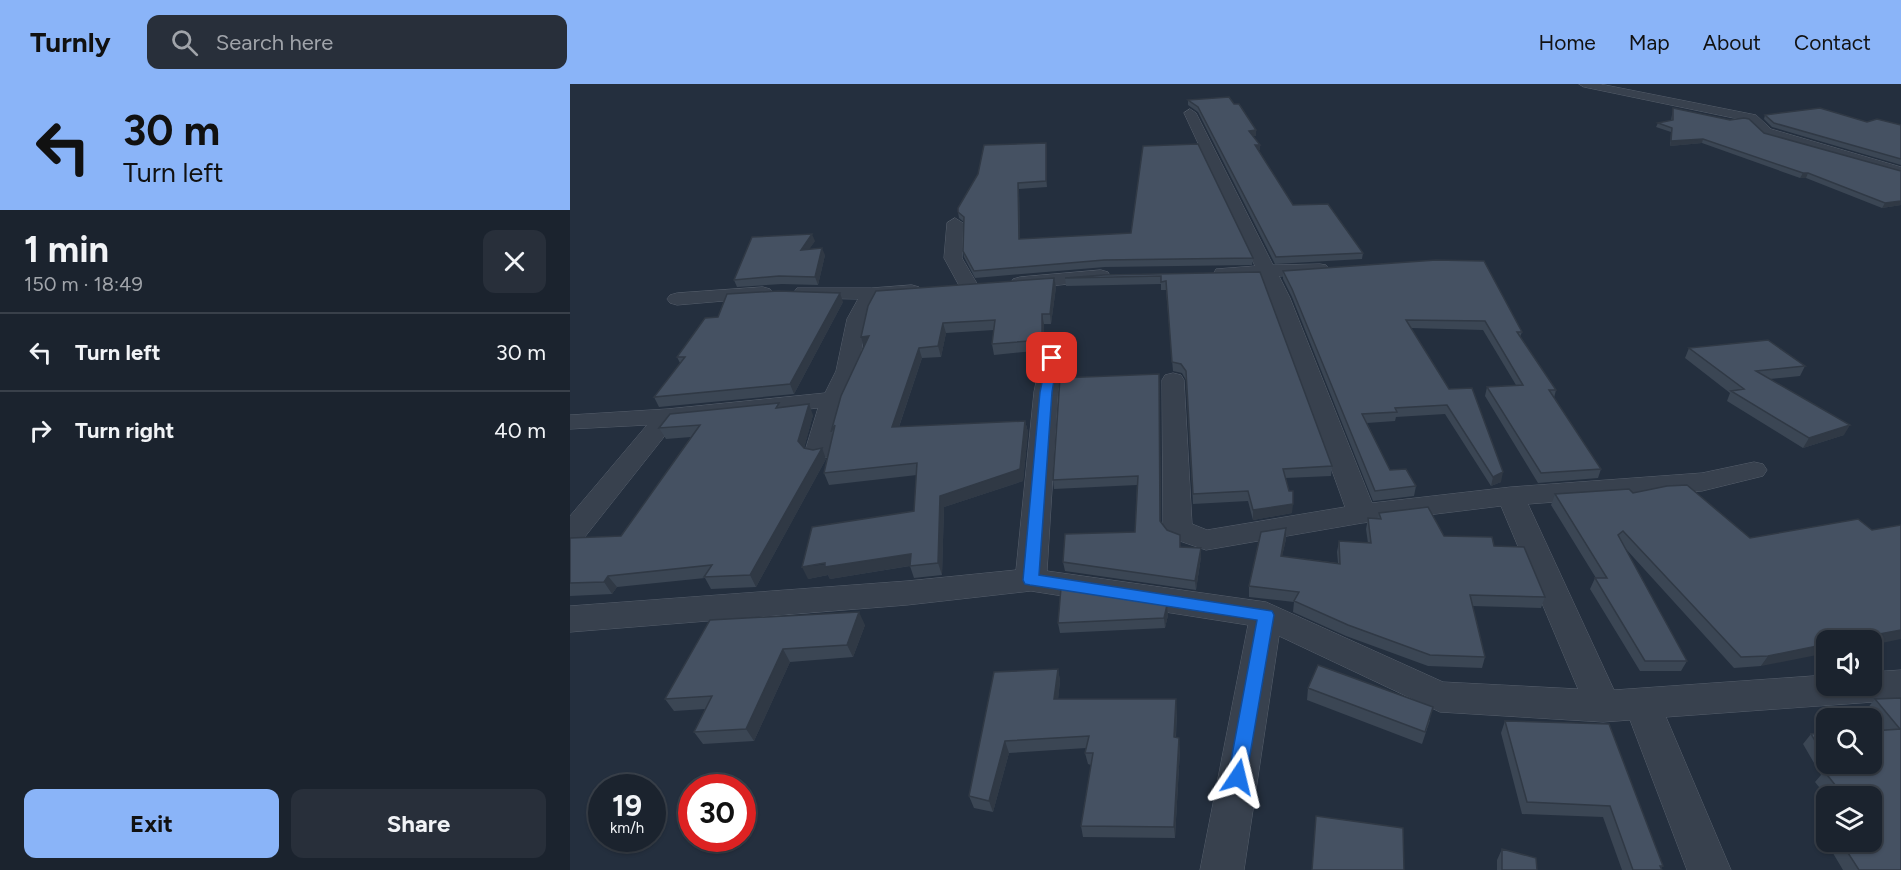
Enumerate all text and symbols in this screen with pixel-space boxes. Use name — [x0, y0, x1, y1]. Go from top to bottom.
search box — [147, 15, 567, 69]
text: Turnly — [30, 25, 111, 59]
icon: search — [168, 26, 201, 59]
text: Search here — [216, 29, 333, 56]
text: Home — [1539, 30, 1596, 55]
text: Map — [1629, 30, 1670, 55]
text: About — [1703, 30, 1761, 55]
text: Contact — [1794, 30, 1871, 55]
text: 30 m — [123, 105, 220, 156]
icon: left — [24, 108, 102, 186]
text: Turn left — [123, 156, 223, 189]
text: 1 min — [24, 228, 109, 271]
button: close — [483, 230, 546, 293]
text: 150 m · 18:49 — [24, 272, 143, 296]
pin — [1026, 332, 1077, 383]
icon: left — [24, 336, 57, 369]
text: Turn left — [75, 339, 161, 366]
text: 30 m — [496, 339, 546, 366]
icon: arrive — [1035, 341, 1068, 374]
icon: right — [24, 414, 57, 447]
text: Turn right — [75, 417, 174, 444]
text: 40 m — [494, 417, 546, 444]
map controls — [1816, 630, 1882, 852]
button: sound — [1816, 630, 1882, 696]
button: search — [1816, 708, 1882, 774]
position arrow — [1206, 745, 1270, 809]
speed limit sign: 30 — [678, 774, 756, 852]
button: layers — [1816, 786, 1882, 852]
text: 19 — [612, 787, 642, 824]
button: Exit — [24, 789, 279, 858]
button: Share — [291, 789, 546, 858]
text: km/h — [610, 819, 644, 837]

